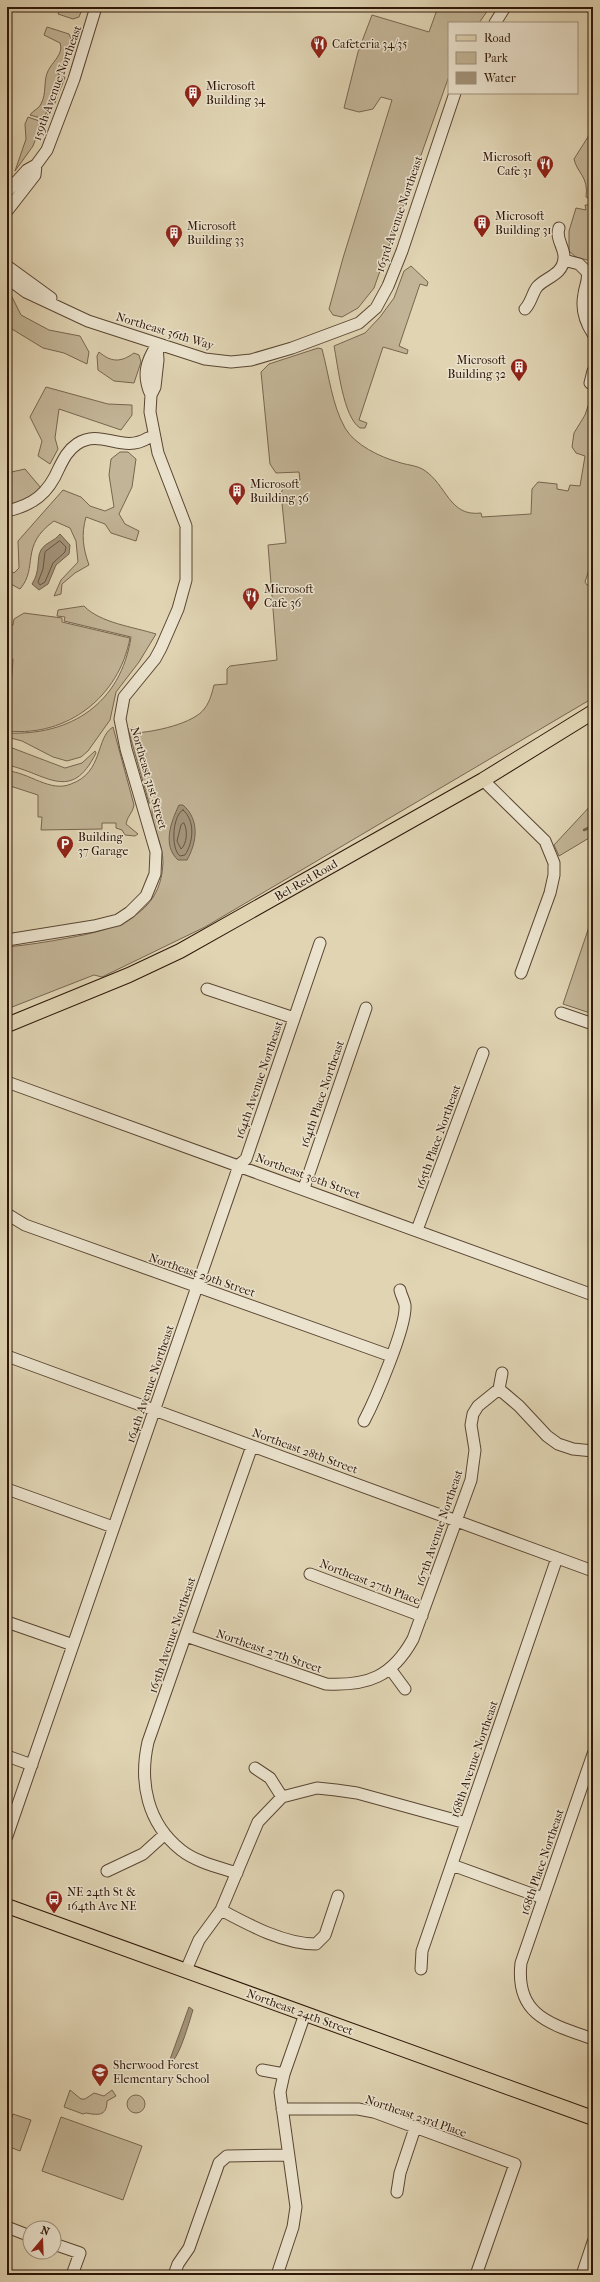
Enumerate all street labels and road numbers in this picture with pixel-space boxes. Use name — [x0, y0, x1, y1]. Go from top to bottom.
street label: 159th Avenue Northeast — [30, 23, 85, 143]
street label: 163rd Avenue Northeast — [372, 153, 426, 274]
street label: Northeast 36th Way — [114, 309, 216, 353]
street label: Northeast 31st Street — [128, 725, 171, 832]
street label: Bel-Red Road — [272, 856, 340, 904]
street label: 164th Avenue Northeast — [232, 1018, 286, 1141]
street label: 164th Place Northeast — [297, 1038, 347, 1149]
street label: 165th Place Northeast — [413, 1082, 464, 1191]
street label: Northeast 30th Street — [254, 1151, 363, 1202]
street label: Northeast 29th Street — [147, 1250, 258, 1300]
street label: 164th Avenue Northeast — [123, 1322, 177, 1445]
street label: Northeast 28th Street — [250, 1425, 360, 1477]
street label: 167th Avenue Northeast — [412, 1467, 466, 1588]
street label: Northeast 27th Place — [318, 1556, 422, 1608]
street label: 165th Avenue Northeast — [146, 1574, 199, 1695]
street label: Northeast 27th Street — [214, 1626, 324, 1676]
street label: 168th Avenue Northeast — [447, 1698, 501, 1819]
street label: 168th Place Northeast — [517, 1806, 567, 1917]
street label: Northeast 24th Street — [245, 1986, 356, 2038]
street label: Northeast 23rd Place — [363, 2092, 469, 2140]

